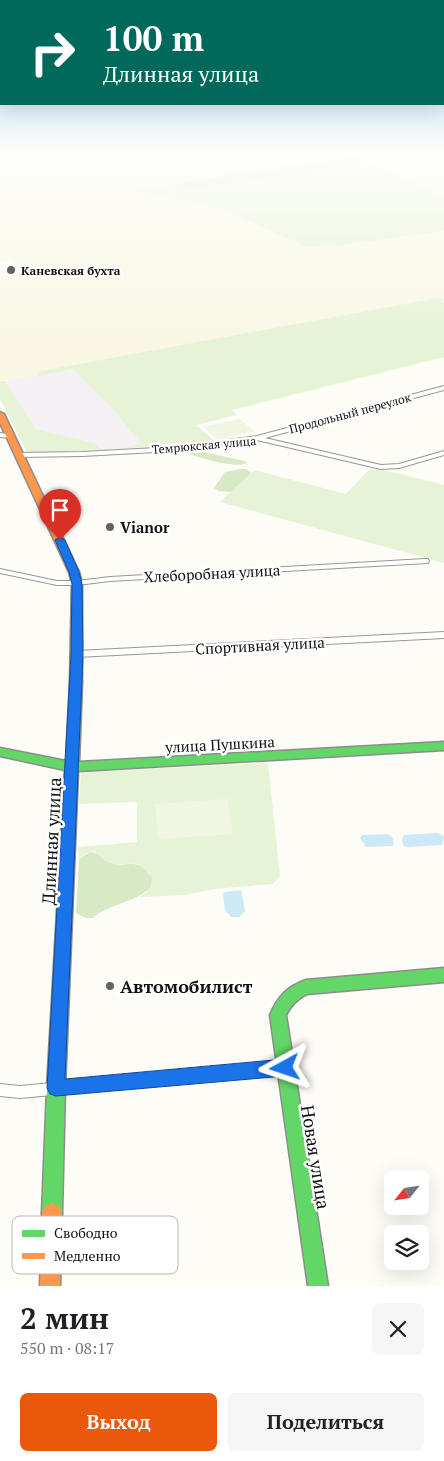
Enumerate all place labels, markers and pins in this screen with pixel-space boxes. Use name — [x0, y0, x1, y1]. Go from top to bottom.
place label: Каневская бухта — [21, 263, 121, 278]
marker: Каневская бухта — [5, 264, 17, 276]
pin — [39, 489, 81, 540]
place label: Vianor — [120, 517, 170, 537]
marker: Vianor — [104, 521, 116, 533]
place label: Автомобилист — [120, 974, 253, 998]
marker: Автомобилист — [104, 980, 116, 992]

